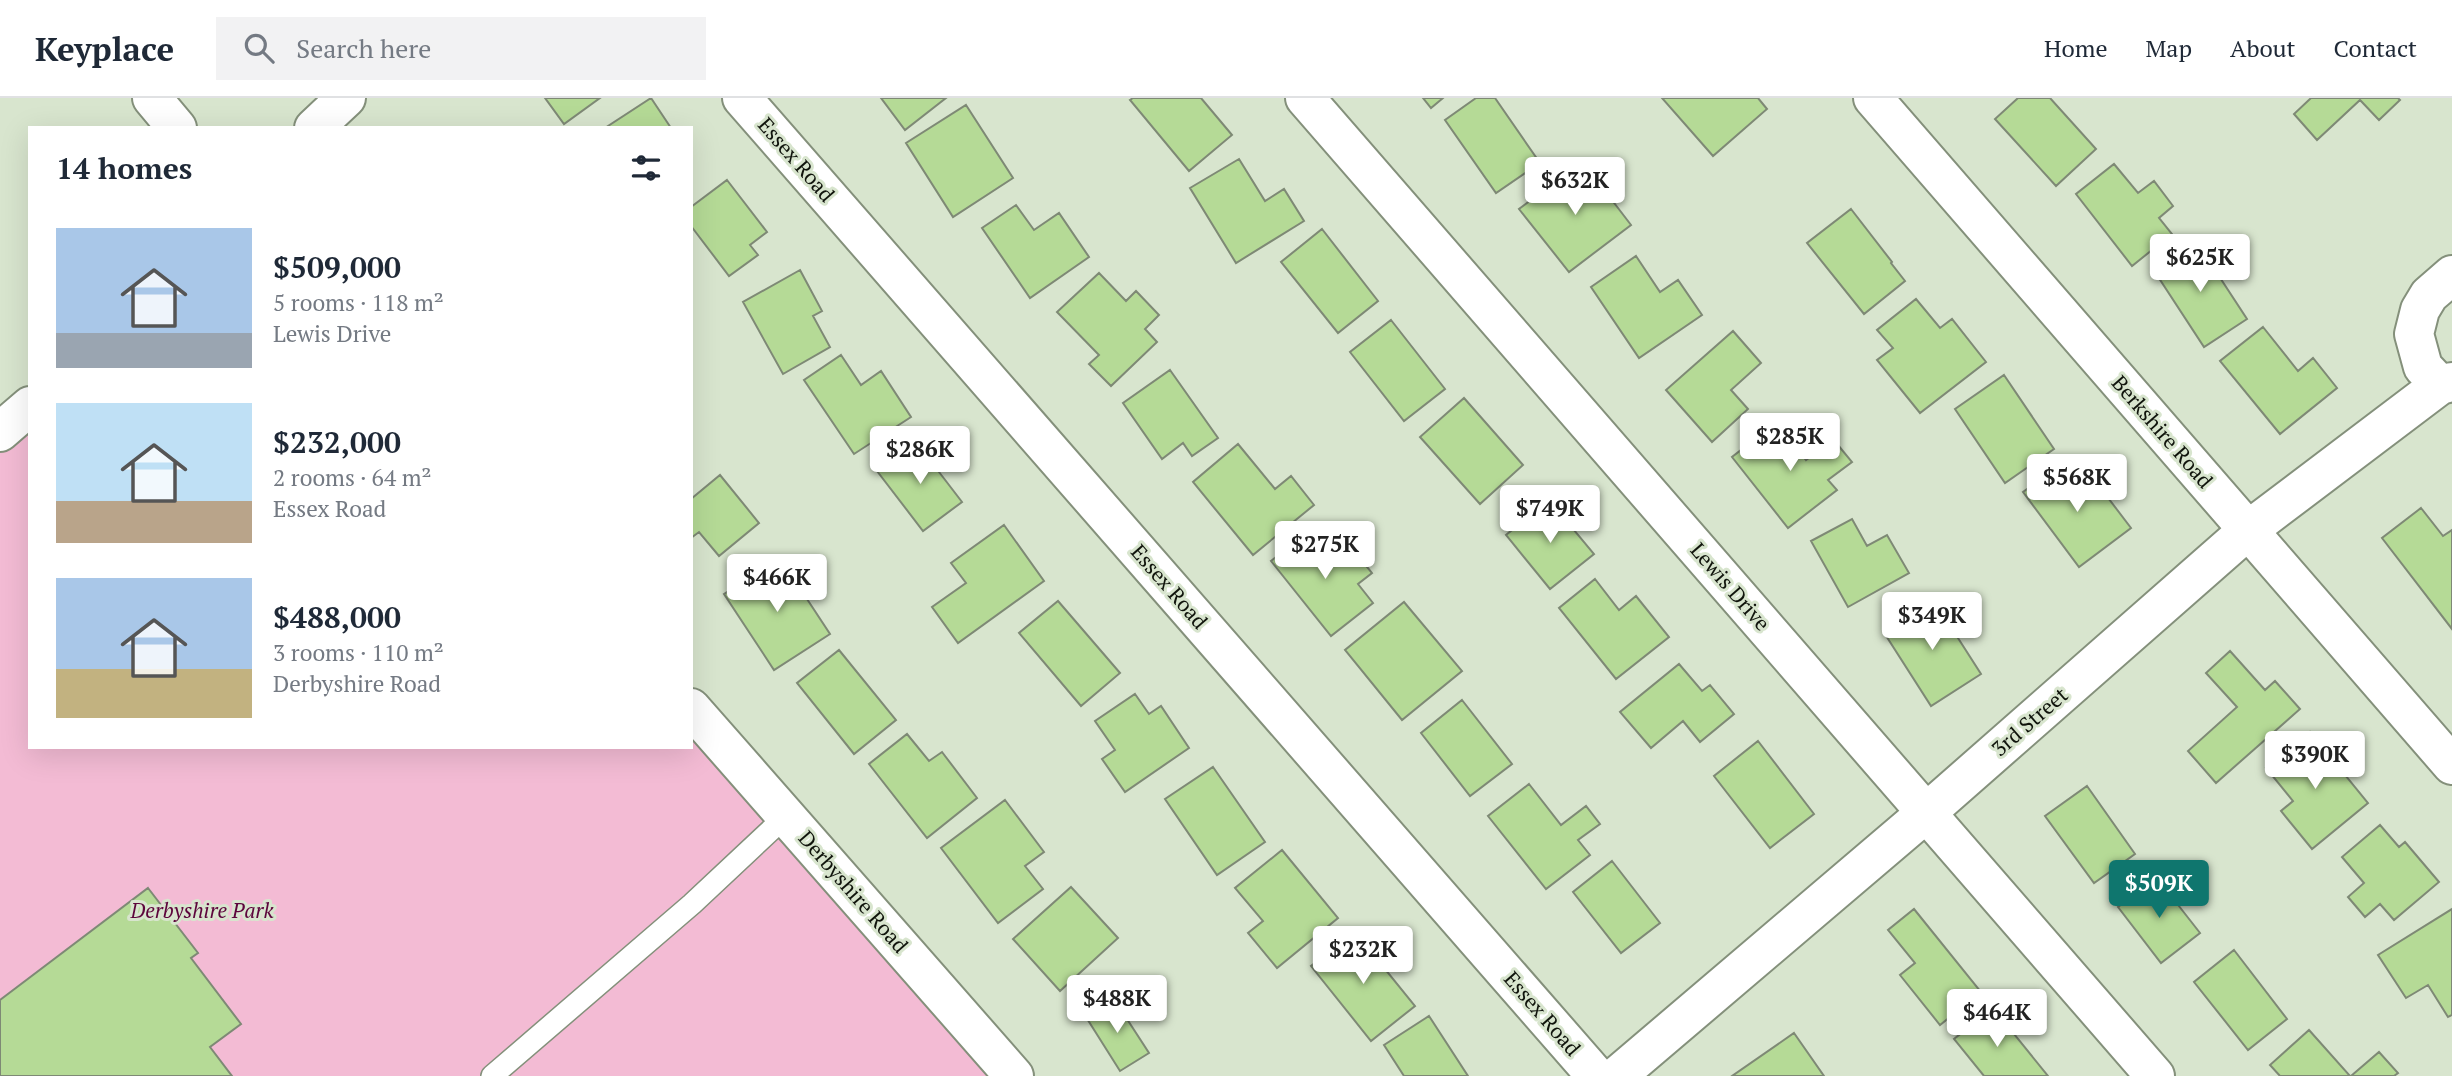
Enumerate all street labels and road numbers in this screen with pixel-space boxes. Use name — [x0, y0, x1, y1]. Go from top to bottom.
street label: Essex Road — [752, 111, 841, 208]
street label: Berkshire Road — [2106, 369, 2220, 494]
street label: Lewis Drive — [1685, 536, 1777, 636]
street label: Essex Road — [1125, 538, 1214, 635]
street label: 3rd Street — [1985, 680, 2073, 762]
street label: Derbyshire Road — [793, 824, 915, 959]
street label: Essex Road — [1498, 965, 1587, 1062]

